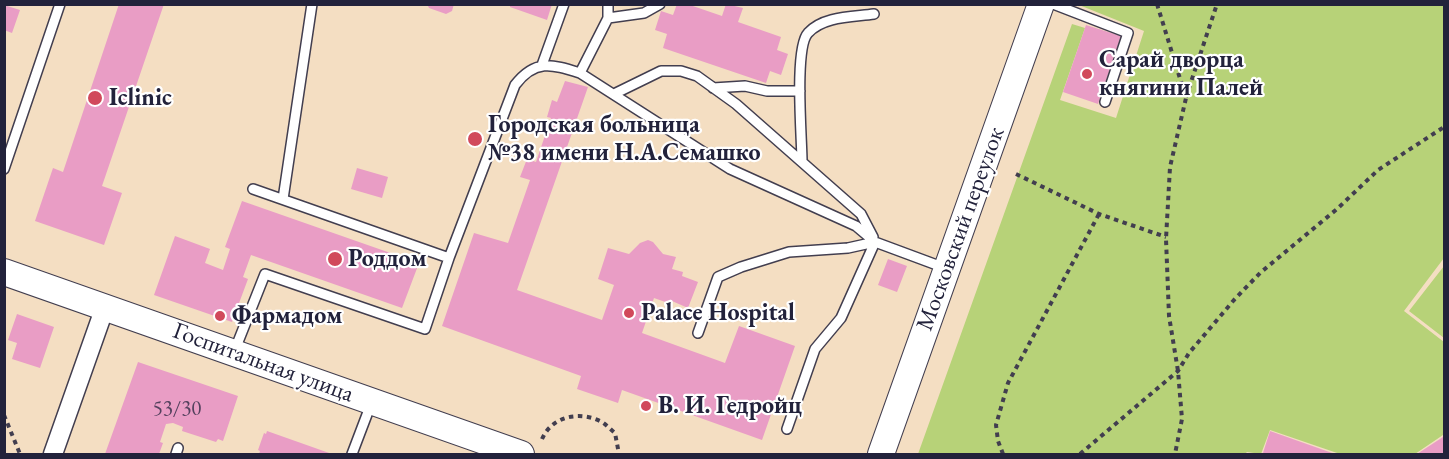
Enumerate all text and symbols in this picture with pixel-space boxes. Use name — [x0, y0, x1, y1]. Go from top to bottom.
place label: Сарай дворца княгини Палей — [1099, 46, 1263, 102]
marker: Сарай дворца княгини Палей — [1080, 67, 1094, 81]
place label: Iclinic — [109, 84, 172, 112]
marker: Iclinic — [86, 89, 104, 107]
place label: Городская больница №38 имени Н.А.Семашко — [488, 111, 760, 167]
street label: Московский переулок — [911, 123, 1011, 335]
marker: Городская больница №38 имени Н.А.Семашко — [466, 130, 484, 148]
place label: Роддом — [348, 245, 427, 273]
marker: Роддом — [326, 250, 344, 268]
place label: Palace Hospital — [641, 299, 795, 327]
place label: Фармадом — [232, 302, 342, 330]
marker: Palace Hospital — [622, 306, 636, 320]
marker: Фармадом — [213, 309, 227, 323]
street label: Госпитальная улица — [169, 317, 357, 409]
place label: В. И. Гедройц — [658, 392, 802, 420]
house number: 53/30 — [153, 396, 201, 422]
marker: В. И. Гедройц — [639, 399, 653, 413]

